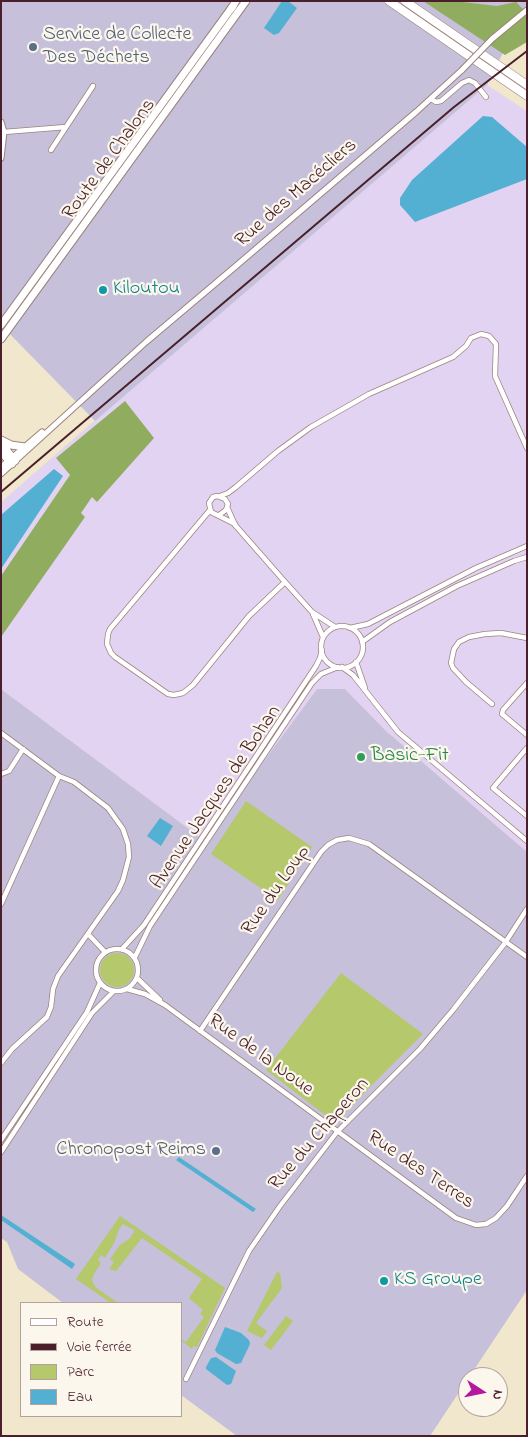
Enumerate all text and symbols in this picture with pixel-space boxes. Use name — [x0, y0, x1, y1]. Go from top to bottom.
place label: Service de Collecte Des Déchets — [43, 24, 191, 71]
marker: Service de Collecte Des Déchets — [27, 41, 39, 53]
street label: Route de Chalons — [58, 95, 162, 225]
street label: Rue des Macécliers — [231, 135, 363, 253]
place label: Kiloutou — [113, 278, 180, 302]
marker: Kiloutou — [97, 284, 109, 296]
street label: Avenue Jacques de Bohan — [146, 701, 288, 895]
place label: Basic-Fit — [371, 745, 449, 769]
marker: Basic-Fit — [355, 751, 367, 763]
street label: Rue du Loup — [237, 841, 317, 941]
street label: Rue de la Noue — [202, 1010, 318, 1102]
street label: Rue du Chaperon — [264, 1074, 376, 1196]
street label: Rue des Terres — [362, 1126, 478, 1216]
place label: Chronopost Reims — [56, 1139, 206, 1163]
marker: Chronopost Reims — [210, 1145, 222, 1157]
place label: KS Groupe — [394, 1269, 482, 1293]
marker: KS Groupe — [378, 1275, 390, 1287]
legend — [20, 1302, 182, 1417]
text: Route — [67, 1311, 103, 1333]
text: Voie ferrée — [67, 1336, 131, 1358]
text: Parc — [67, 1361, 94, 1383]
north arrow — [458, 1367, 508, 1417]
text: Eau — [67, 1386, 93, 1408]
text: N — [486, 1388, 508, 1401]

